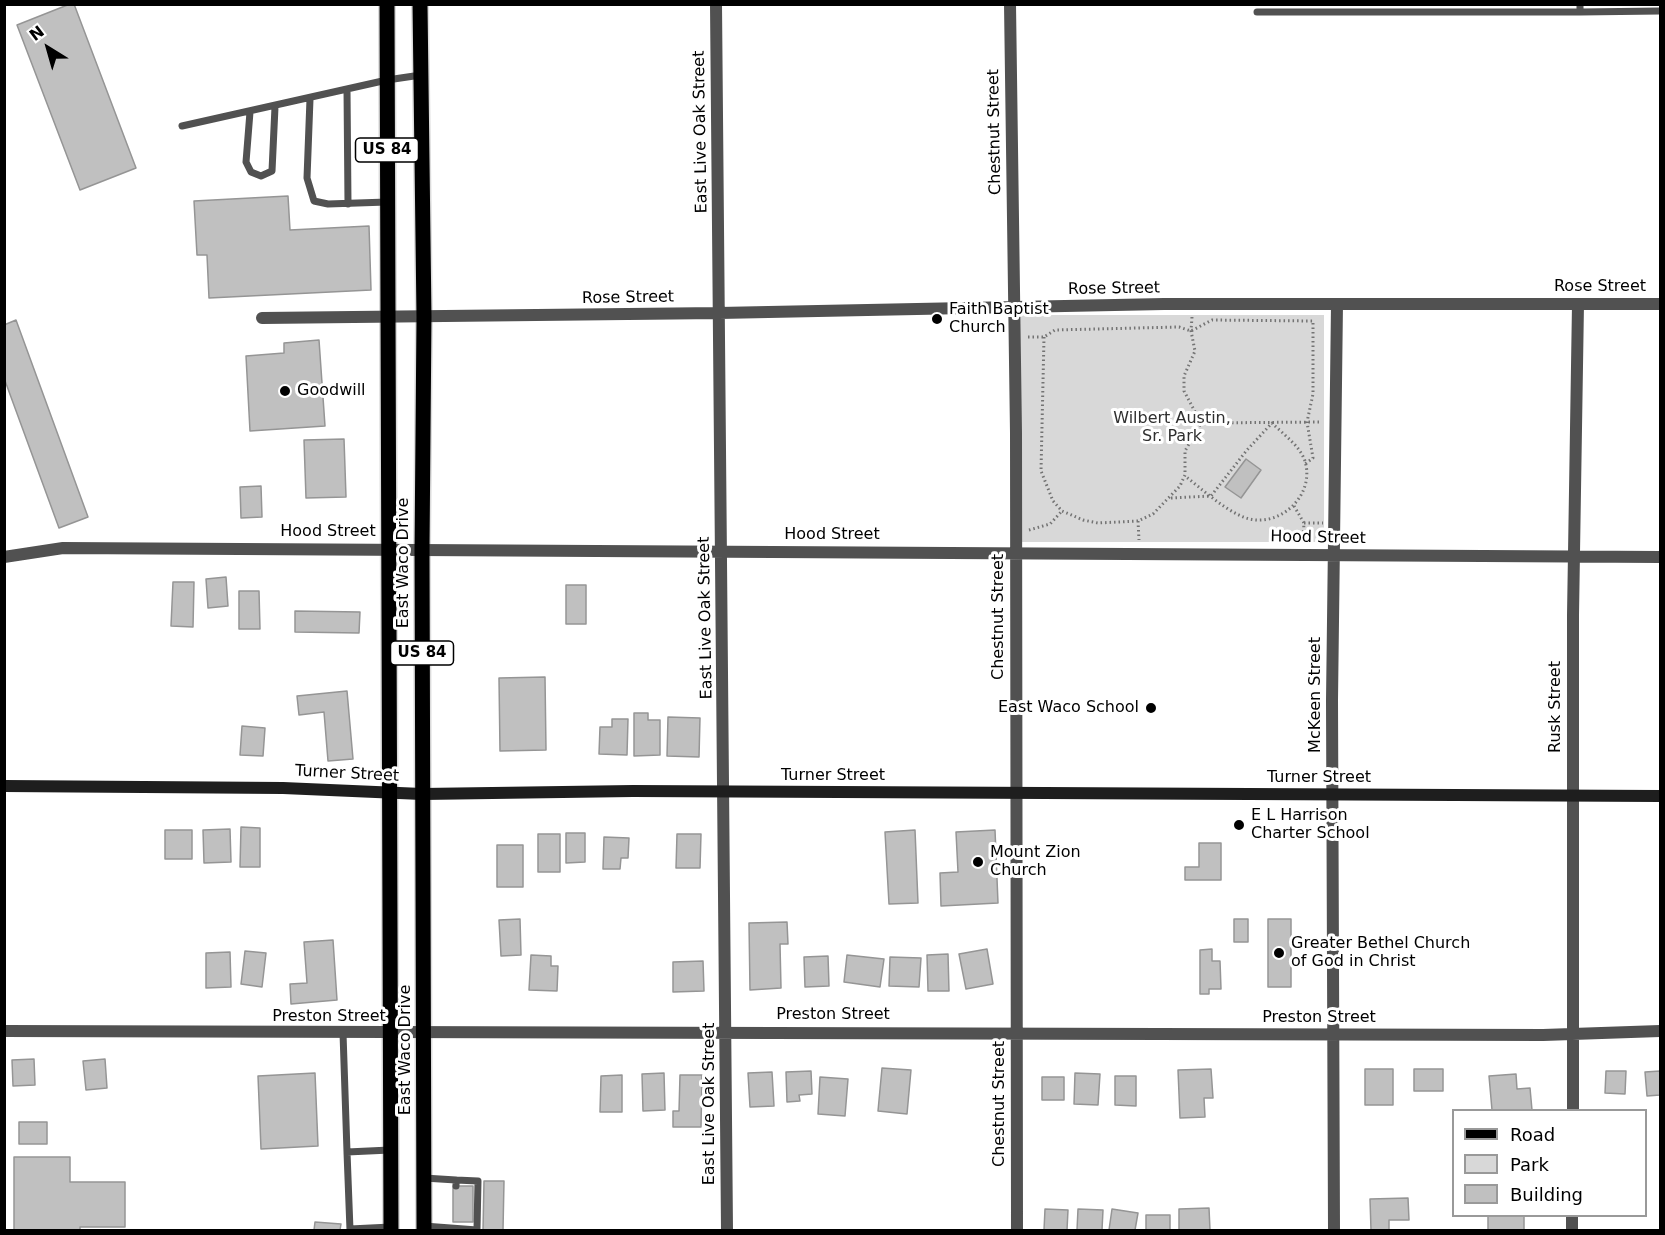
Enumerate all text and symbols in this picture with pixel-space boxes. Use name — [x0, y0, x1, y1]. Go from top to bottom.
north arrow — [18, 18, 78, 78]
text: N — [26, 22, 48, 45]
street label: East Live Oak Street — [690, 50, 712, 214]
street label: Chestnut Street — [984, 69, 1006, 195]
road number: US 84 — [356, 138, 418, 162]
street label: Rose Street — [1554, 277, 1646, 297]
street label: Rose Street — [1068, 279, 1160, 299]
street label: Rose Street — [582, 288, 674, 308]
place label: Faith Baptist Church — [949, 300, 1049, 338]
marker: Faith Baptist Church — [930, 312, 944, 326]
place label: Goodwill — [297, 381, 366, 401]
marker: Goodwill — [278, 384, 292, 398]
park label: Wilbert Austin, Sr. Park — [1113, 409, 1231, 447]
street label: East Waco Drive — [394, 498, 414, 628]
street label: Hood Street — [280, 522, 376, 542]
street label: Hood Street — [784, 525, 880, 545]
street label: Hood Street — [1270, 528, 1366, 548]
street label: East Live Oak Street — [695, 536, 717, 700]
street label: Chestnut Street — [989, 554, 1009, 680]
street label: McKeen Street — [1306, 637, 1326, 753]
road number: US 84 — [390, 641, 454, 665]
street label: Rusk Street — [1546, 661, 1566, 753]
place label: East Waco School — [998, 698, 1139, 718]
marker: East Waco School — [1144, 701, 1158, 715]
street label: Turner Street — [295, 762, 399, 786]
street label: Turner Street — [781, 766, 885, 786]
street label: Turner Street — [1267, 768, 1371, 788]
place label: E L Harrison Charter School — [1251, 806, 1370, 844]
marker: E L Harrison Charter School — [1232, 818, 1246, 832]
place label: Mount Zion Church — [990, 843, 1081, 881]
marker: Mount Zion Church — [971, 855, 985, 869]
place label: Greater Bethel Church of God in Christ — [1291, 934, 1470, 972]
marker: Greater Bethel Church of God in Christ — [1272, 946, 1286, 960]
street label: East Waco Drive — [396, 985, 416, 1115]
street label: Preston Street — [776, 1005, 890, 1025]
street label: Preston Street — [272, 1007, 386, 1027]
street label: Preston Street — [1262, 1008, 1376, 1028]
street label: East Live Oak Street — [700, 1023, 720, 1185]
street label: Chestnut Street — [990, 1041, 1010, 1167]
legend — [1452, 1109, 1647, 1217]
text: Road — [1510, 1124, 1555, 1145]
text: Park — [1510, 1154, 1549, 1175]
text: Building — [1510, 1184, 1583, 1205]

